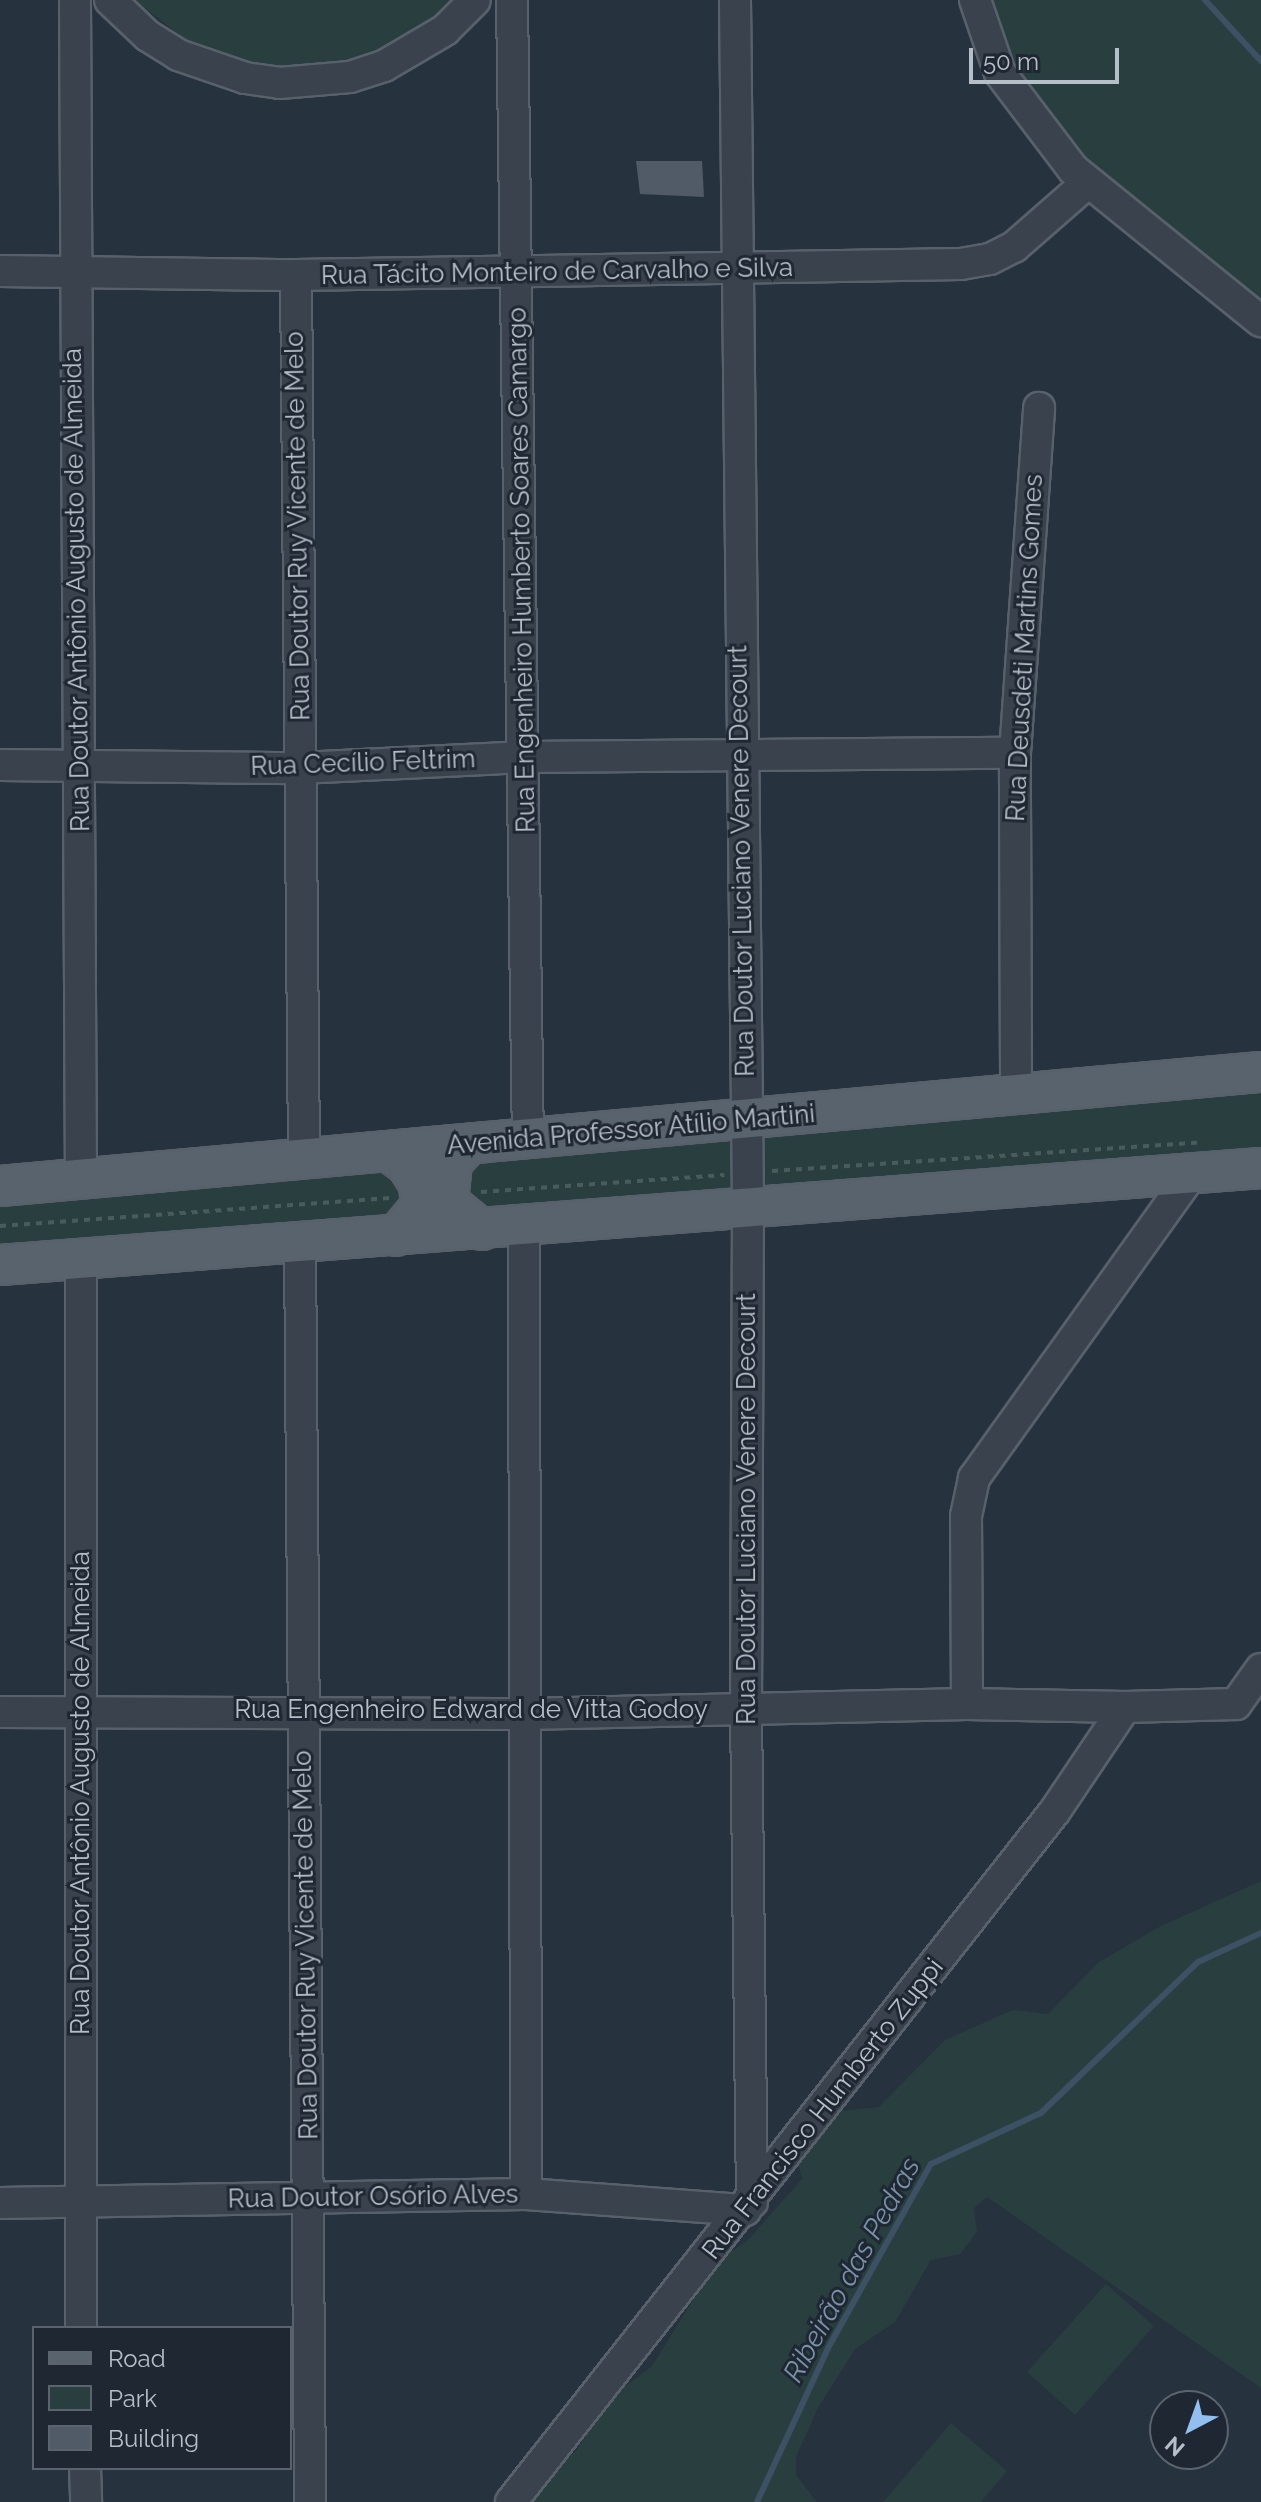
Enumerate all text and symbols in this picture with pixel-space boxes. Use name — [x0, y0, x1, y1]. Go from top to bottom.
scale bar — [973, 32, 1123, 82]
text: 50 m — [983, 47, 1039, 76]
street label: Rua Tácito Monteiro de Carvalho e Silva — [320, 252, 794, 292]
street label: Rua Engenheiro Humberto Soares Camargo — [502, 307, 542, 833]
street label: Rua Doutor Ruy Vicente de Melo — [279, 330, 317, 722]
street label: Rua Doutor Antônio Augusto de Almeida — [57, 346, 97, 834]
street label: Rua Deusdeti Martins Gomes — [1000, 474, 1050, 822]
street label: Rua Doutor Luciano Venere Decourt — [723, 644, 761, 1078]
street label: Rua Cecílio Feltrim — [250, 743, 476, 783]
street label: Avenida Professor Atílio Martini — [445, 1098, 817, 1162]
street label: Rua Doutor Luciano Venere Decourt — [731, 1292, 763, 1726]
street label: Rua Doutor Antônio Augusto de Almeida — [65, 1550, 97, 2036]
street label: Rua Engenheiro Edward de Vitta Godoy — [234, 1694, 708, 1726]
street label: Rua Doutor Ruy Vicente de Melo — [287, 1749, 325, 2141]
street label: Rua Francisco Humberto Zuppi — [696, 1952, 950, 2266]
water label: Ribeirão das Pedras — [776, 2152, 928, 2388]
street label: Rua Doutor Osório Alves — [227, 2179, 519, 2215]
legend — [32, 2326, 292, 2470]
text: Road — [108, 2344, 166, 2373]
text: Park — [108, 2384, 157, 2413]
north arrow — [1149, 2390, 1229, 2470]
text: Building — [108, 2424, 199, 2453]
text: N — [1160, 2431, 1189, 2462]

